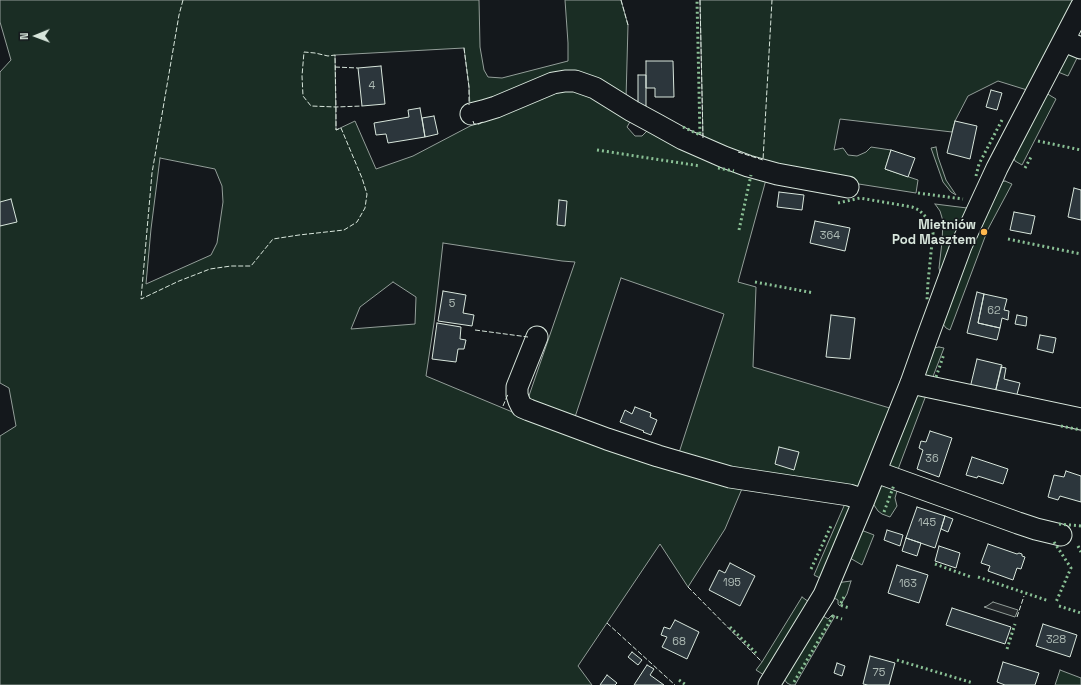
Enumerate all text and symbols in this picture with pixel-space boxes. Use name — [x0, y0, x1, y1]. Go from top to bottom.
north arrow — [16, 16, 56, 56]
text: N — [17, 32, 31, 40]
house number: 4 — [369, 79, 375, 93]
place label: Mietniów Pod Masztem — [892, 217, 976, 248]
marker: Mietniów Pod Masztem — [979, 227, 989, 237]
house number: 364 — [820, 229, 840, 243]
house number: 5 — [449, 297, 455, 311]
house number: 62 — [987, 304, 1001, 318]
house number: 36 — [925, 452, 939, 466]
house number: 145 — [918, 516, 936, 530]
house number: 195 — [723, 576, 741, 590]
house number: 163 — [899, 577, 917, 591]
house number: 328 — [1046, 633, 1066, 647]
house number: 68 — [672, 635, 686, 649]
house number: 75 — [873, 666, 885, 680]

